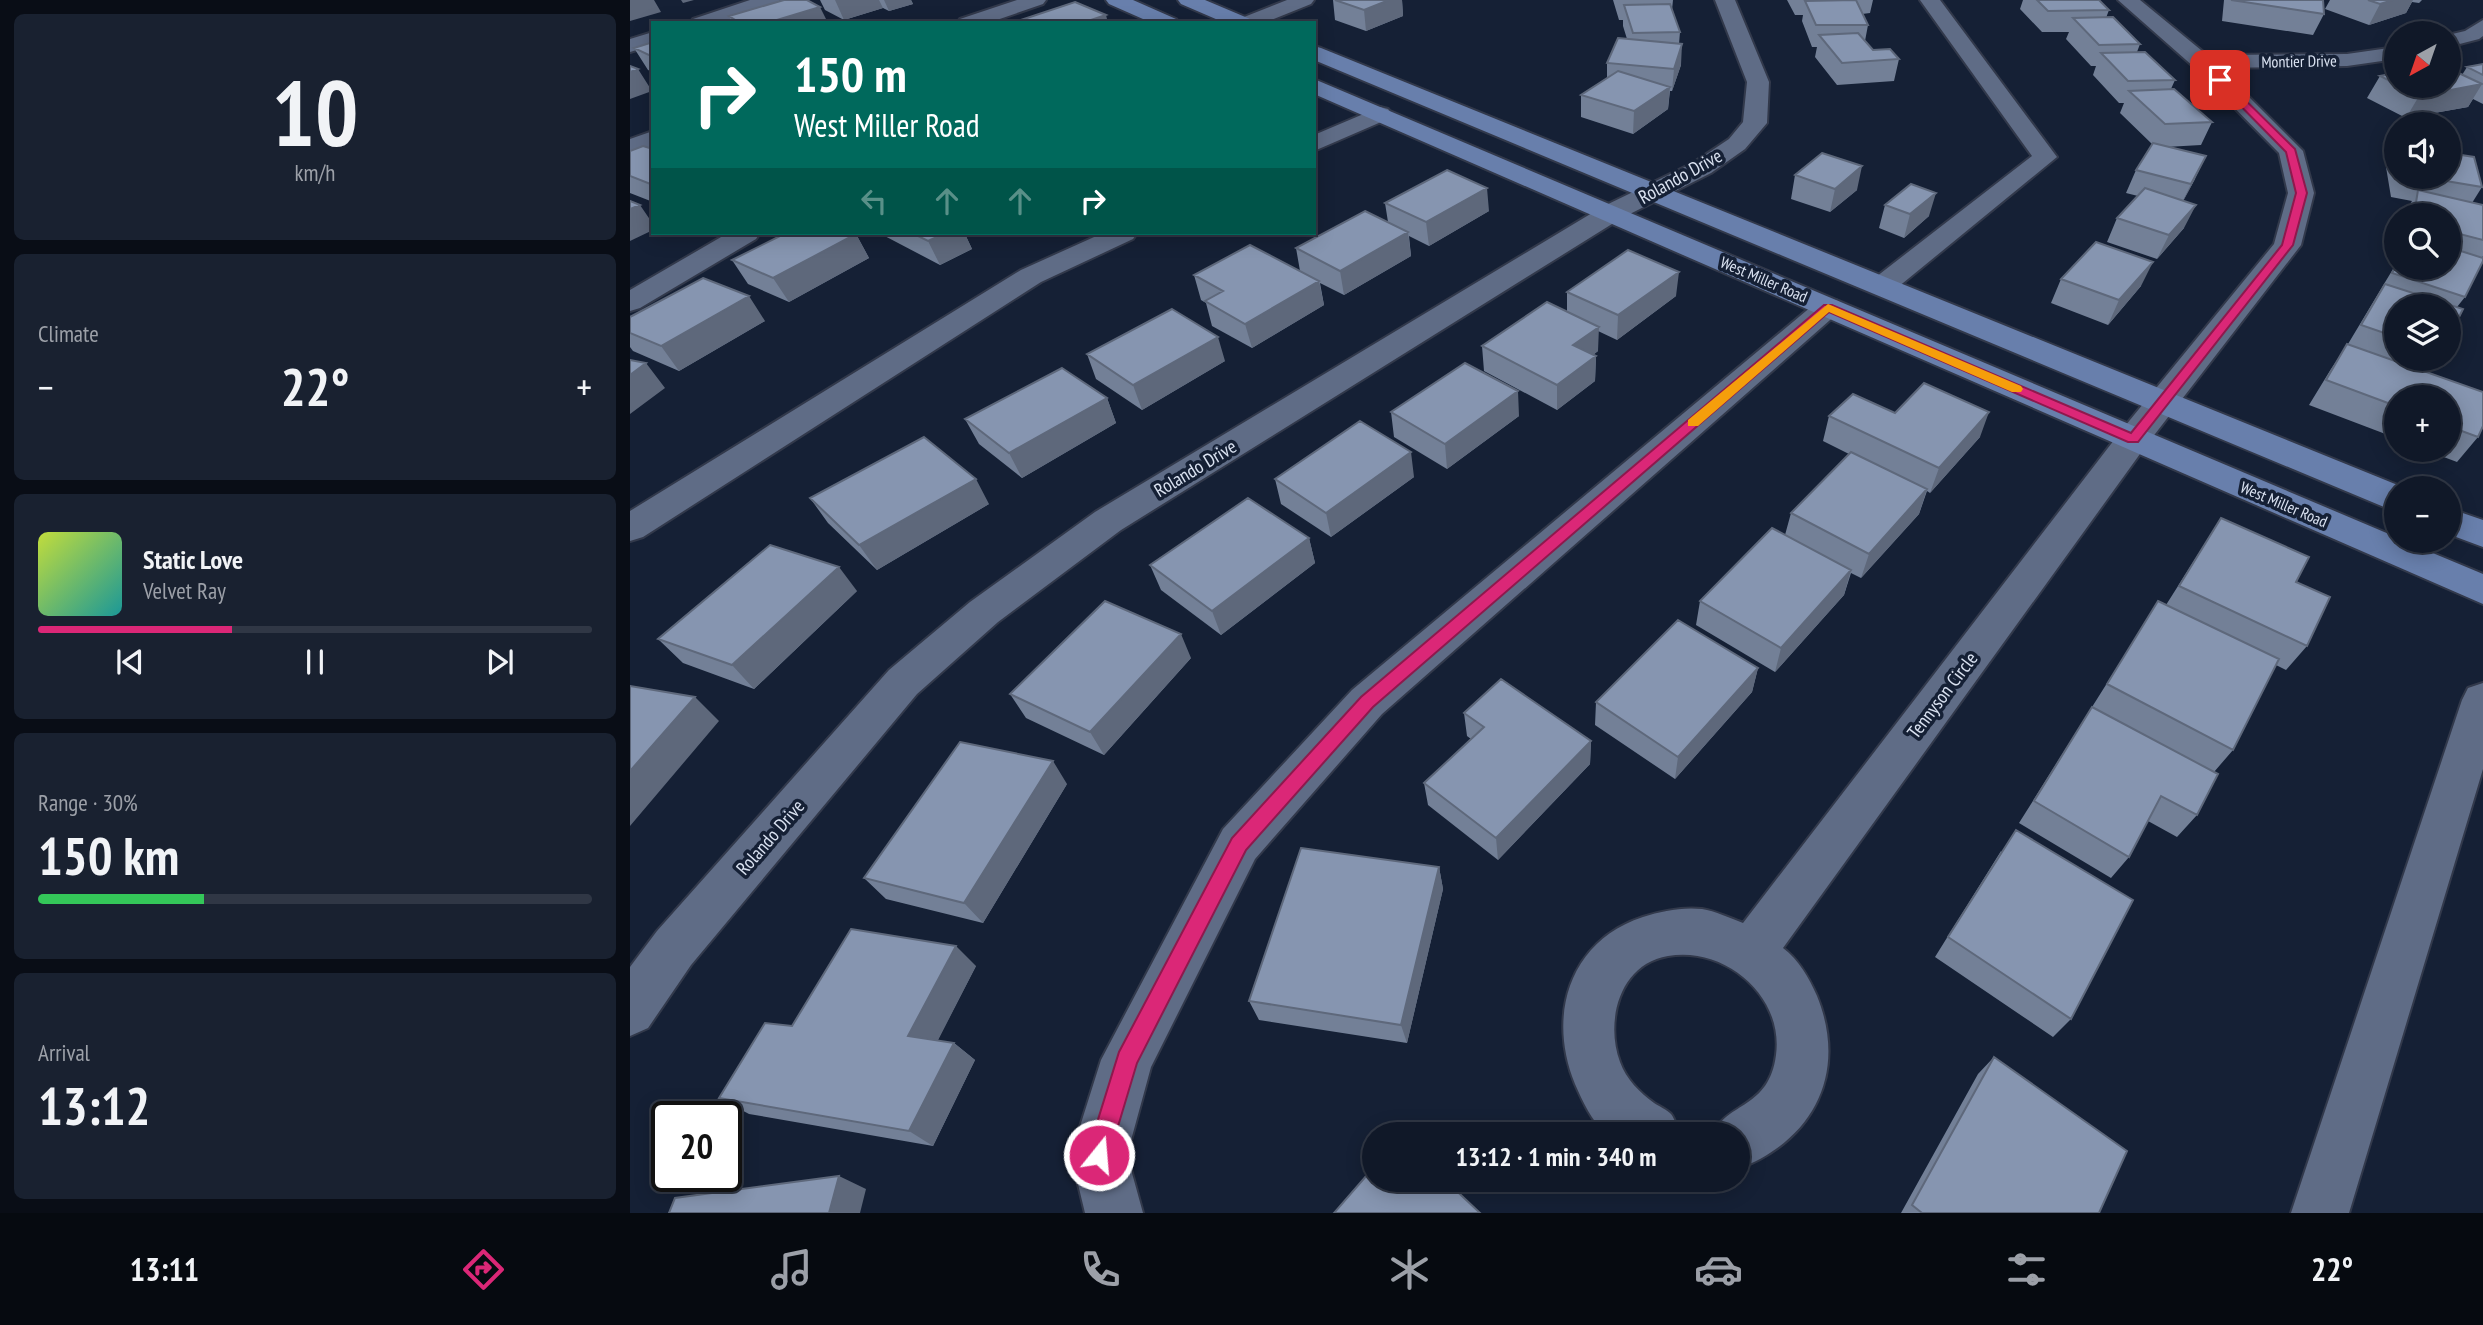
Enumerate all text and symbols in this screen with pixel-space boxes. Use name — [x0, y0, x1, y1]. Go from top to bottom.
north arrow — [2384, 21, 2460, 98]
map controls — [2384, 21, 2461, 553]
text: 150 m — [794, 42, 907, 106]
icon: right — [679, 49, 770, 140]
pin — [2190, 50, 2250, 110]
street label: Montier Drive — [2261, 50, 2337, 72]
text: 10 — [272, 53, 359, 171]
icon: arrive — [2201, 61, 2239, 99]
text: West Miller Road — [794, 104, 980, 146]
button: sound — [2384, 112, 2461, 189]
street label: Rolando Drive — [1634, 143, 1726, 209]
text: km/h — [295, 158, 335, 187]
icon: left — [855, 182, 893, 220]
icon: ahead — [928, 182, 966, 220]
icon: ahead — [1001, 182, 1039, 220]
icon: right — [1074, 182, 1112, 220]
button: search — [2384, 203, 2461, 280]
street label: West Miller Road — [1717, 252, 1811, 306]
button: layers — [2384, 294, 2461, 371]
text: Climate — [38, 319, 99, 348]
text: 22° — [281, 353, 349, 420]
text: − — [38, 362, 54, 411]
text: + — [576, 362, 592, 411]
button: + — [2384, 385, 2461, 462]
street label: Rolando Drive — [1149, 434, 1241, 502]
button: − — [2384, 476, 2461, 553]
street label: West Miller Road — [2237, 477, 2331, 531]
text: Static Love — [143, 543, 243, 576]
text: Velvet Ray — [143, 576, 226, 605]
icon: previous — [111, 643, 149, 681]
icon: pause — [296, 643, 334, 681]
icon: next — [481, 643, 519, 681]
street label: Tennyson Circle — [1902, 647, 1982, 743]
text: Range · 30% — [38, 788, 138, 817]
street label: Rolando Drive — [731, 794, 809, 880]
text: 150 km — [38, 822, 179, 889]
text: Arrival — [38, 1038, 90, 1067]
text: 13:12 — [38, 1072, 150, 1139]
speed limit sign: 20 — [651, 1101, 742, 1192]
position arrow — [1062, 1118, 1136, 1192]
text: 13:12 · 1 min · 340 m — [1456, 1140, 1656, 1173]
icon: directions — [459, 1245, 508, 1294]
icon: music — [767, 1245, 816, 1294]
icon: phone — [1076, 1245, 1125, 1294]
icon: climate — [1385, 1245, 1434, 1294]
icon: car — [1694, 1245, 1743, 1294]
icon: filters — [2002, 1245, 2051, 1294]
text: 13:11 — [130, 1248, 199, 1290]
text: 22° — [2311, 1248, 2353, 1290]

